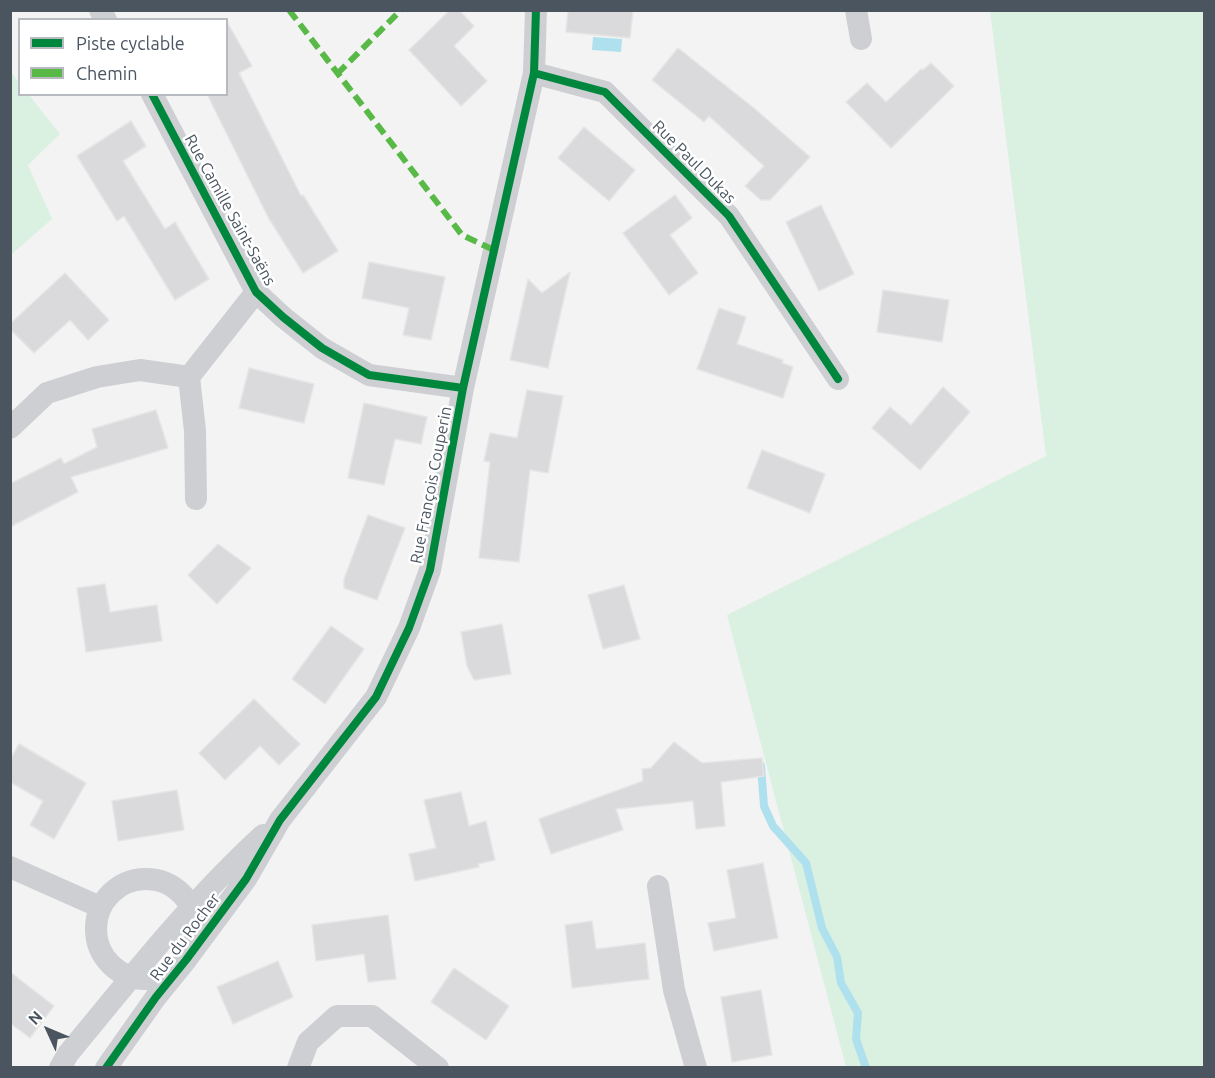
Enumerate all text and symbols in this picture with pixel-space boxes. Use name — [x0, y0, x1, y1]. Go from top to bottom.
legend — [18, 18, 228, 96]
text: Piste cyclable — [76, 33, 185, 53]
text: Chemin — [76, 63, 137, 83]
street label: Rue Paul Dukas — [648, 116, 740, 208]
street label: Rue Camille Saint-Saëns — [180, 131, 280, 289]
street label: Rue François Couperin — [406, 405, 456, 565]
street label: Rue du Rocher — [146, 889, 224, 985]
north arrow — [18, 1000, 78, 1060]
text: N — [24, 1007, 46, 1028]

